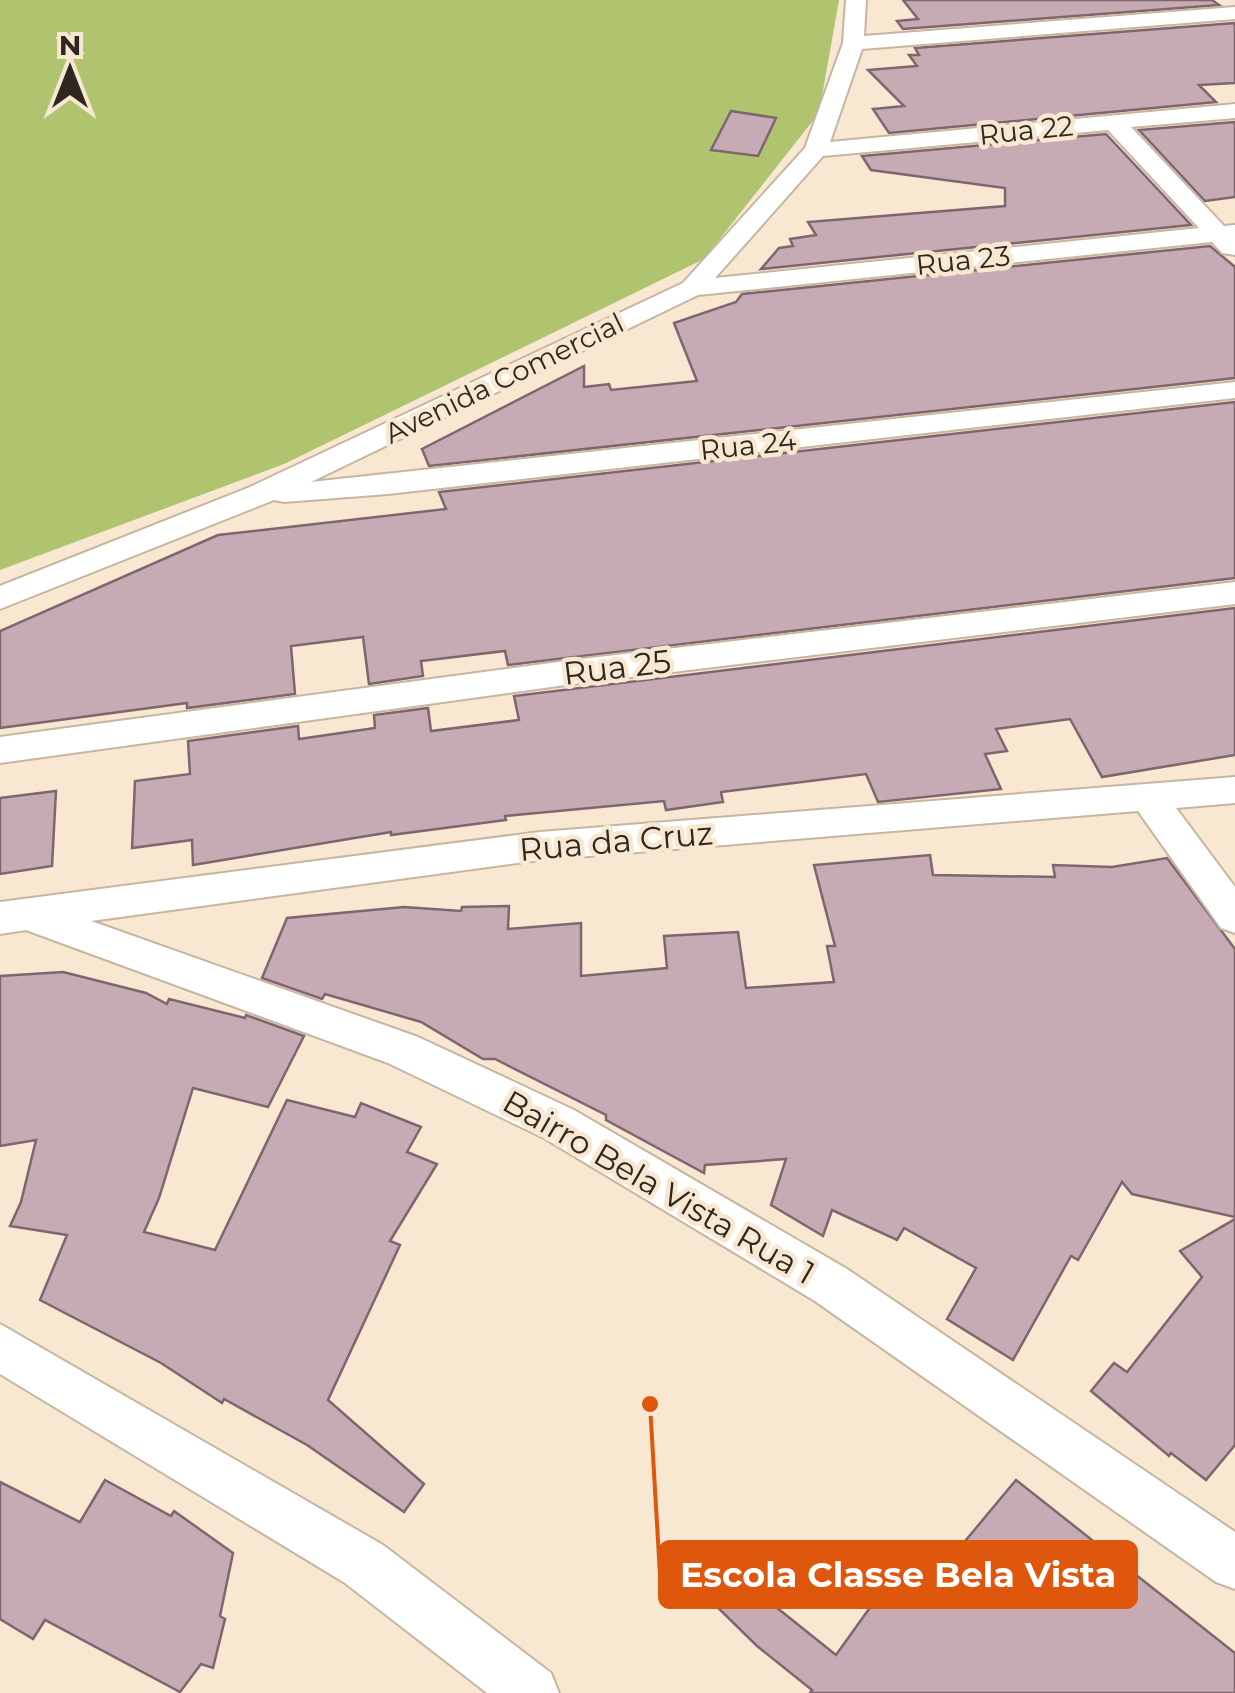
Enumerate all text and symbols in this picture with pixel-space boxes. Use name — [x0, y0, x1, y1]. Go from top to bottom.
north arrow — [20, 20, 120, 120]
text: N — [59, 28, 81, 62]
street label: Rua 22 — [977, 108, 1075, 152]
street label: Rua 23 — [914, 238, 1012, 282]
street label: Avenida Comercial — [379, 305, 629, 451]
street label: Rua 24 — [698, 423, 798, 467]
street label: Rua 25 — [561, 641, 673, 693]
street label: Rua da Cruz — [518, 813, 714, 869]
street label: Bairro Bela Vista Rua 1 — [496, 1082, 822, 1292]
callout: Escola Classe Bela Vista — [660, 1542, 1136, 1607]
text: Escola Classe Bela Vista — [680, 1553, 1116, 1596]

